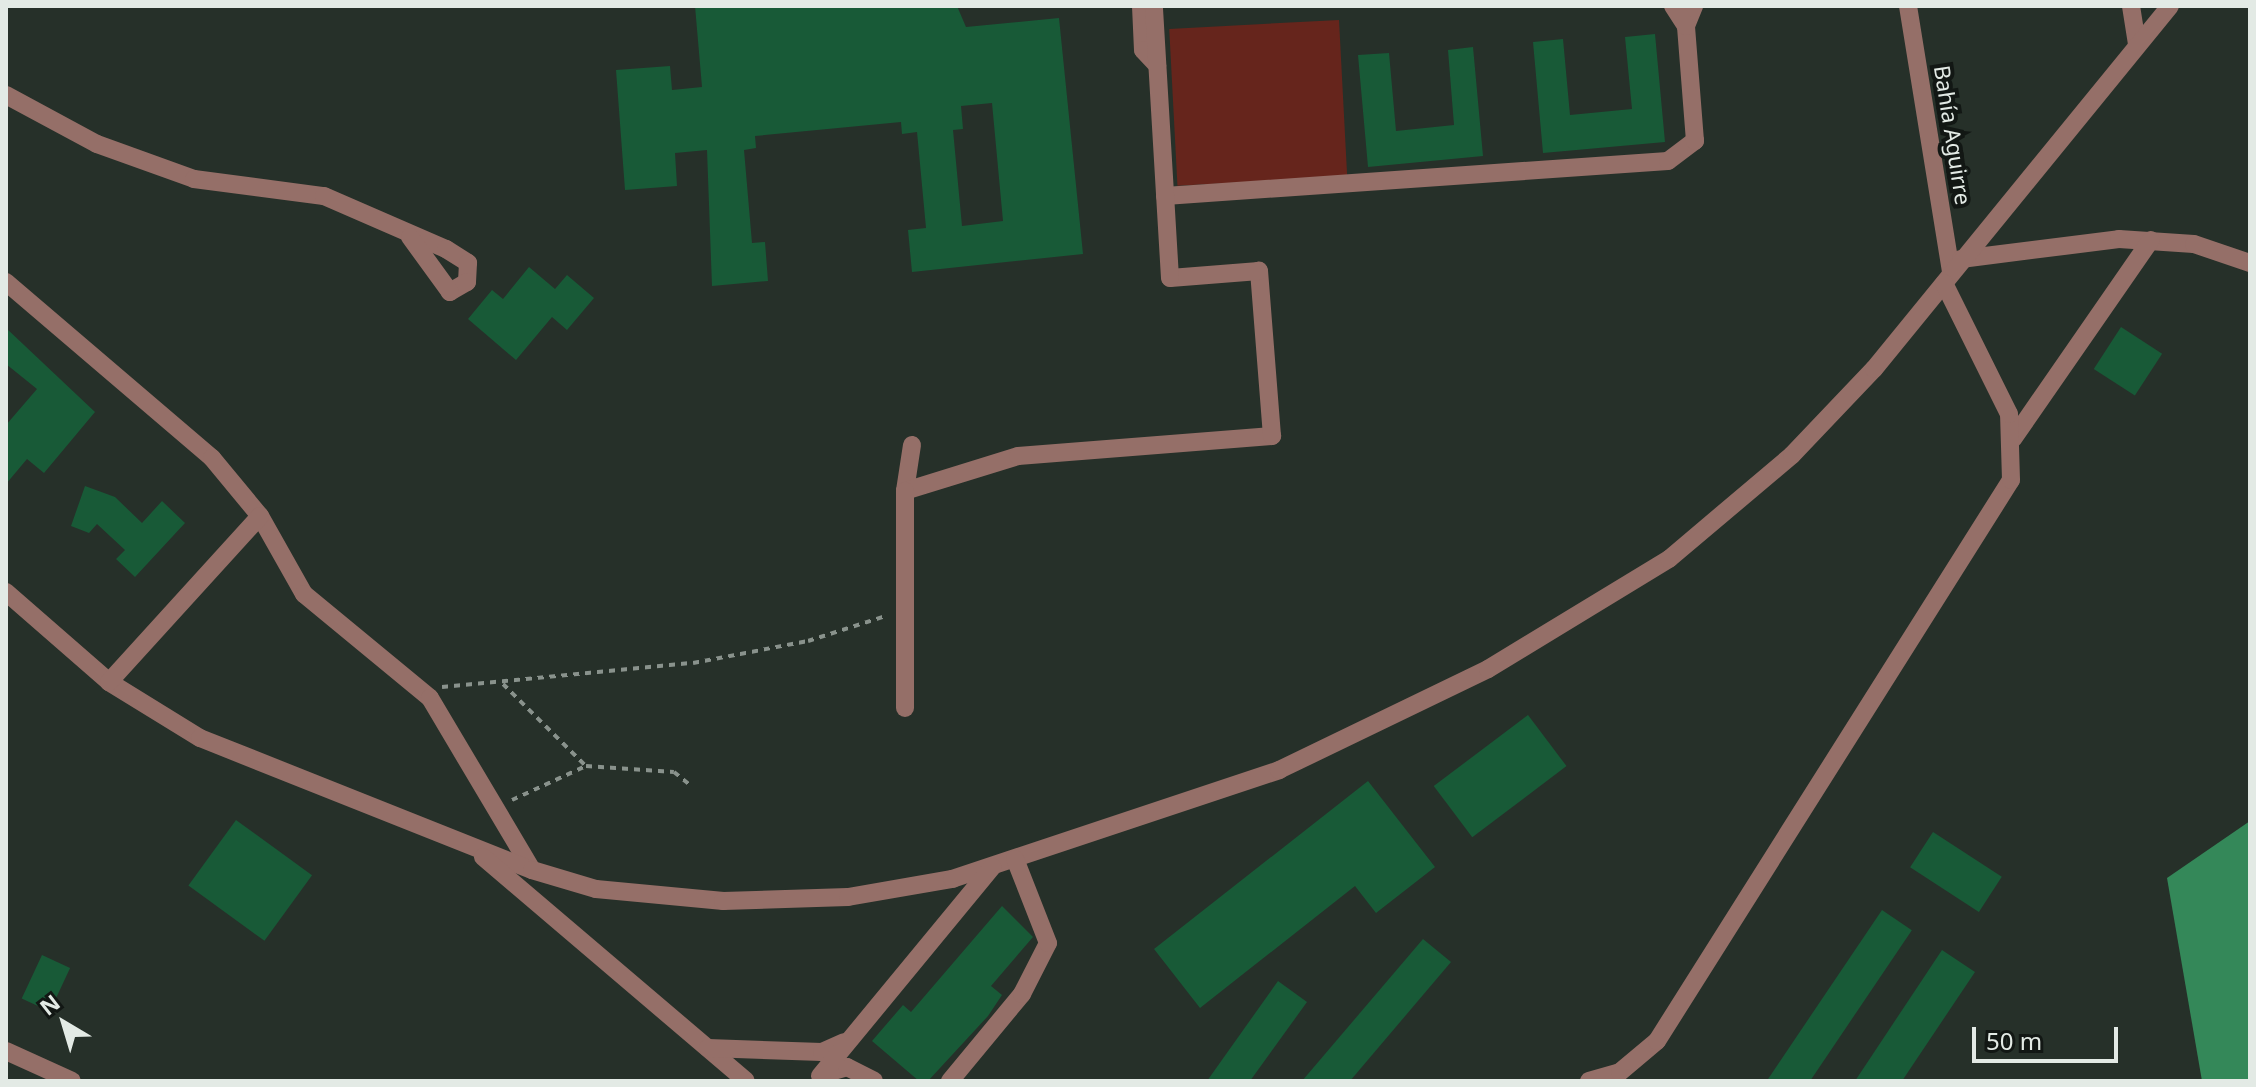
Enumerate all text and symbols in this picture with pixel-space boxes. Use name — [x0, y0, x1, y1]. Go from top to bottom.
street label: Bahía Aguirre — [1929, 63, 1977, 207]
north arrow — [24, 983, 104, 1063]
text: N — [33, 987, 66, 1021]
scale bar — [1976, 1011, 2122, 1061]
text: 50 m — [1986, 1024, 2042, 1057]

